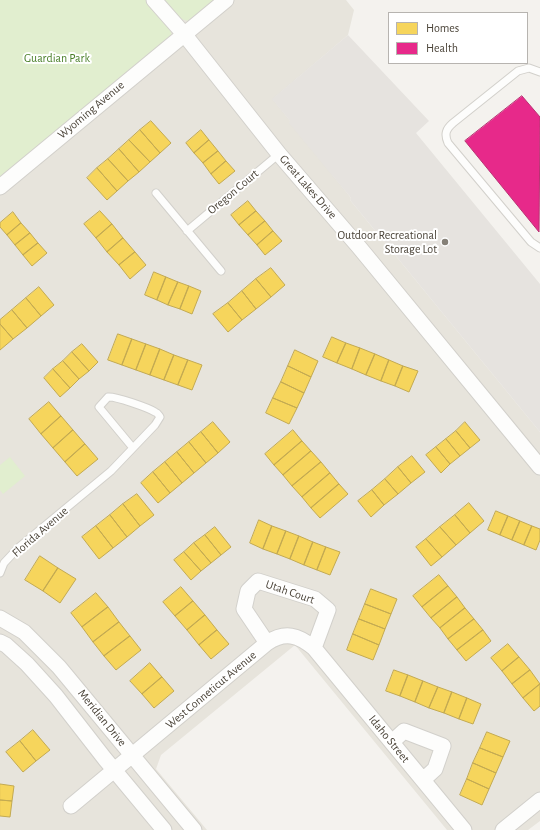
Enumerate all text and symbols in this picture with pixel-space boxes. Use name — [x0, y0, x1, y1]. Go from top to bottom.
legend — [388, 12, 528, 64]
text: Homes — [426, 22, 459, 34]
text: Health — [426, 42, 458, 54]
park label: Guardian Park — [24, 51, 90, 65]
street label: Wyoming Avenue — [55, 78, 127, 142]
street label: Great Lakes Drive — [276, 152, 340, 222]
street label: Oregon Court — [205, 166, 261, 218]
place label: Outdoor Recreational Storage Lot — [337, 228, 437, 256]
marker: Outdoor Recreational Storage Lot — [440, 237, 450, 247]
street label: Florida Avenue — [9, 504, 71, 560]
street label: Utah Court — [264, 577, 316, 607]
street label: West Conneticut Avenue — [163, 648, 259, 732]
street label: Meridian Drive — [75, 687, 129, 749]
street label: Idaho Street — [365, 712, 413, 766]

